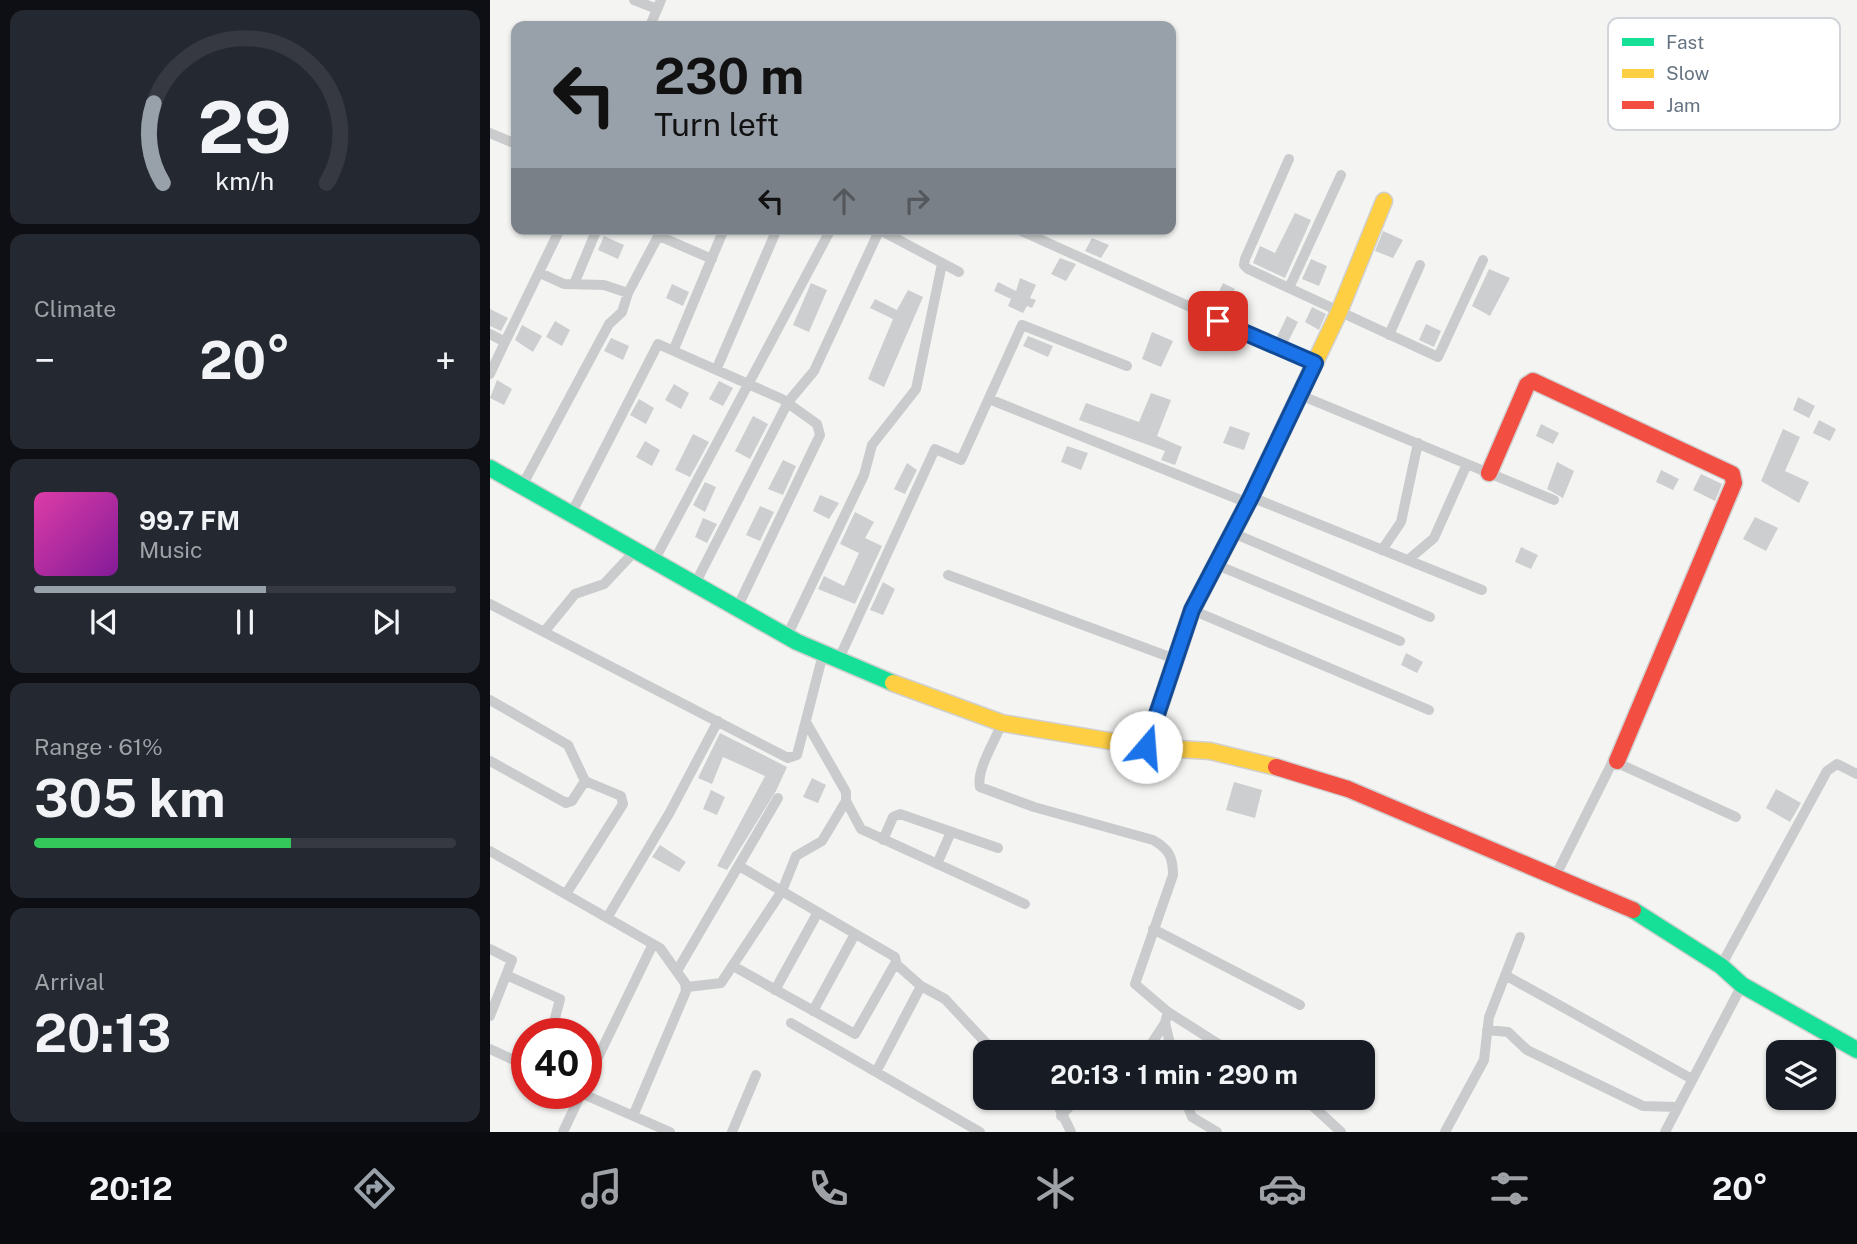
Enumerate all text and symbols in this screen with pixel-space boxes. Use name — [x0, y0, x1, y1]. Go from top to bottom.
legend — [1608, 18, 1840, 130]
text: Fast — [1666, 31, 1704, 53]
text: 230 m — [654, 47, 804, 105]
icon: left — [539, 49, 630, 140]
text: Slow — [1666, 62, 1710, 84]
text: 29 — [198, 85, 292, 170]
text: Jam — [1666, 94, 1700, 116]
text: Turn left — [654, 106, 779, 143]
text: km/h — [216, 166, 274, 196]
icon: left — [752, 182, 790, 220]
icon: ahead — [825, 182, 863, 220]
icon: right — [898, 182, 936, 220]
pin — [1188, 291, 1248, 351]
text: Climate — [34, 295, 116, 322]
icon: arrive — [1199, 302, 1237, 340]
text: 20° — [199, 330, 291, 391]
text: − — [34, 338, 55, 383]
text: + — [435, 338, 456, 383]
text: 99.7 FM — [139, 505, 240, 536]
text: Music — [139, 536, 203, 563]
icon: previous — [85, 603, 123, 641]
icon: pause — [226, 603, 264, 641]
icon: next — [367, 603, 405, 641]
position arrow — [1109, 710, 1183, 784]
text: Range · 61% — [34, 733, 163, 760]
text: 305 km — [34, 768, 225, 829]
text: Arrival — [34, 968, 105, 995]
text: 20:13 — [34, 1003, 171, 1064]
speed limit sign: 40 — [511, 1018, 602, 1109]
map controls — [1766, 1040, 1836, 1110]
button: layers — [1766, 1040, 1836, 1110]
text: 20:13 · 1 min · 290 m — [1050, 1059, 1298, 1090]
icon: directions — [350, 1164, 399, 1213]
icon: music — [577, 1164, 626, 1213]
icon: phone — [804, 1164, 853, 1213]
icon: climate — [1031, 1164, 1080, 1213]
icon: car — [1258, 1164, 1307, 1213]
icon: filters — [1485, 1164, 1534, 1213]
text: 20:12 — [89, 1170, 173, 1207]
text: 20° — [1712, 1170, 1768, 1207]

